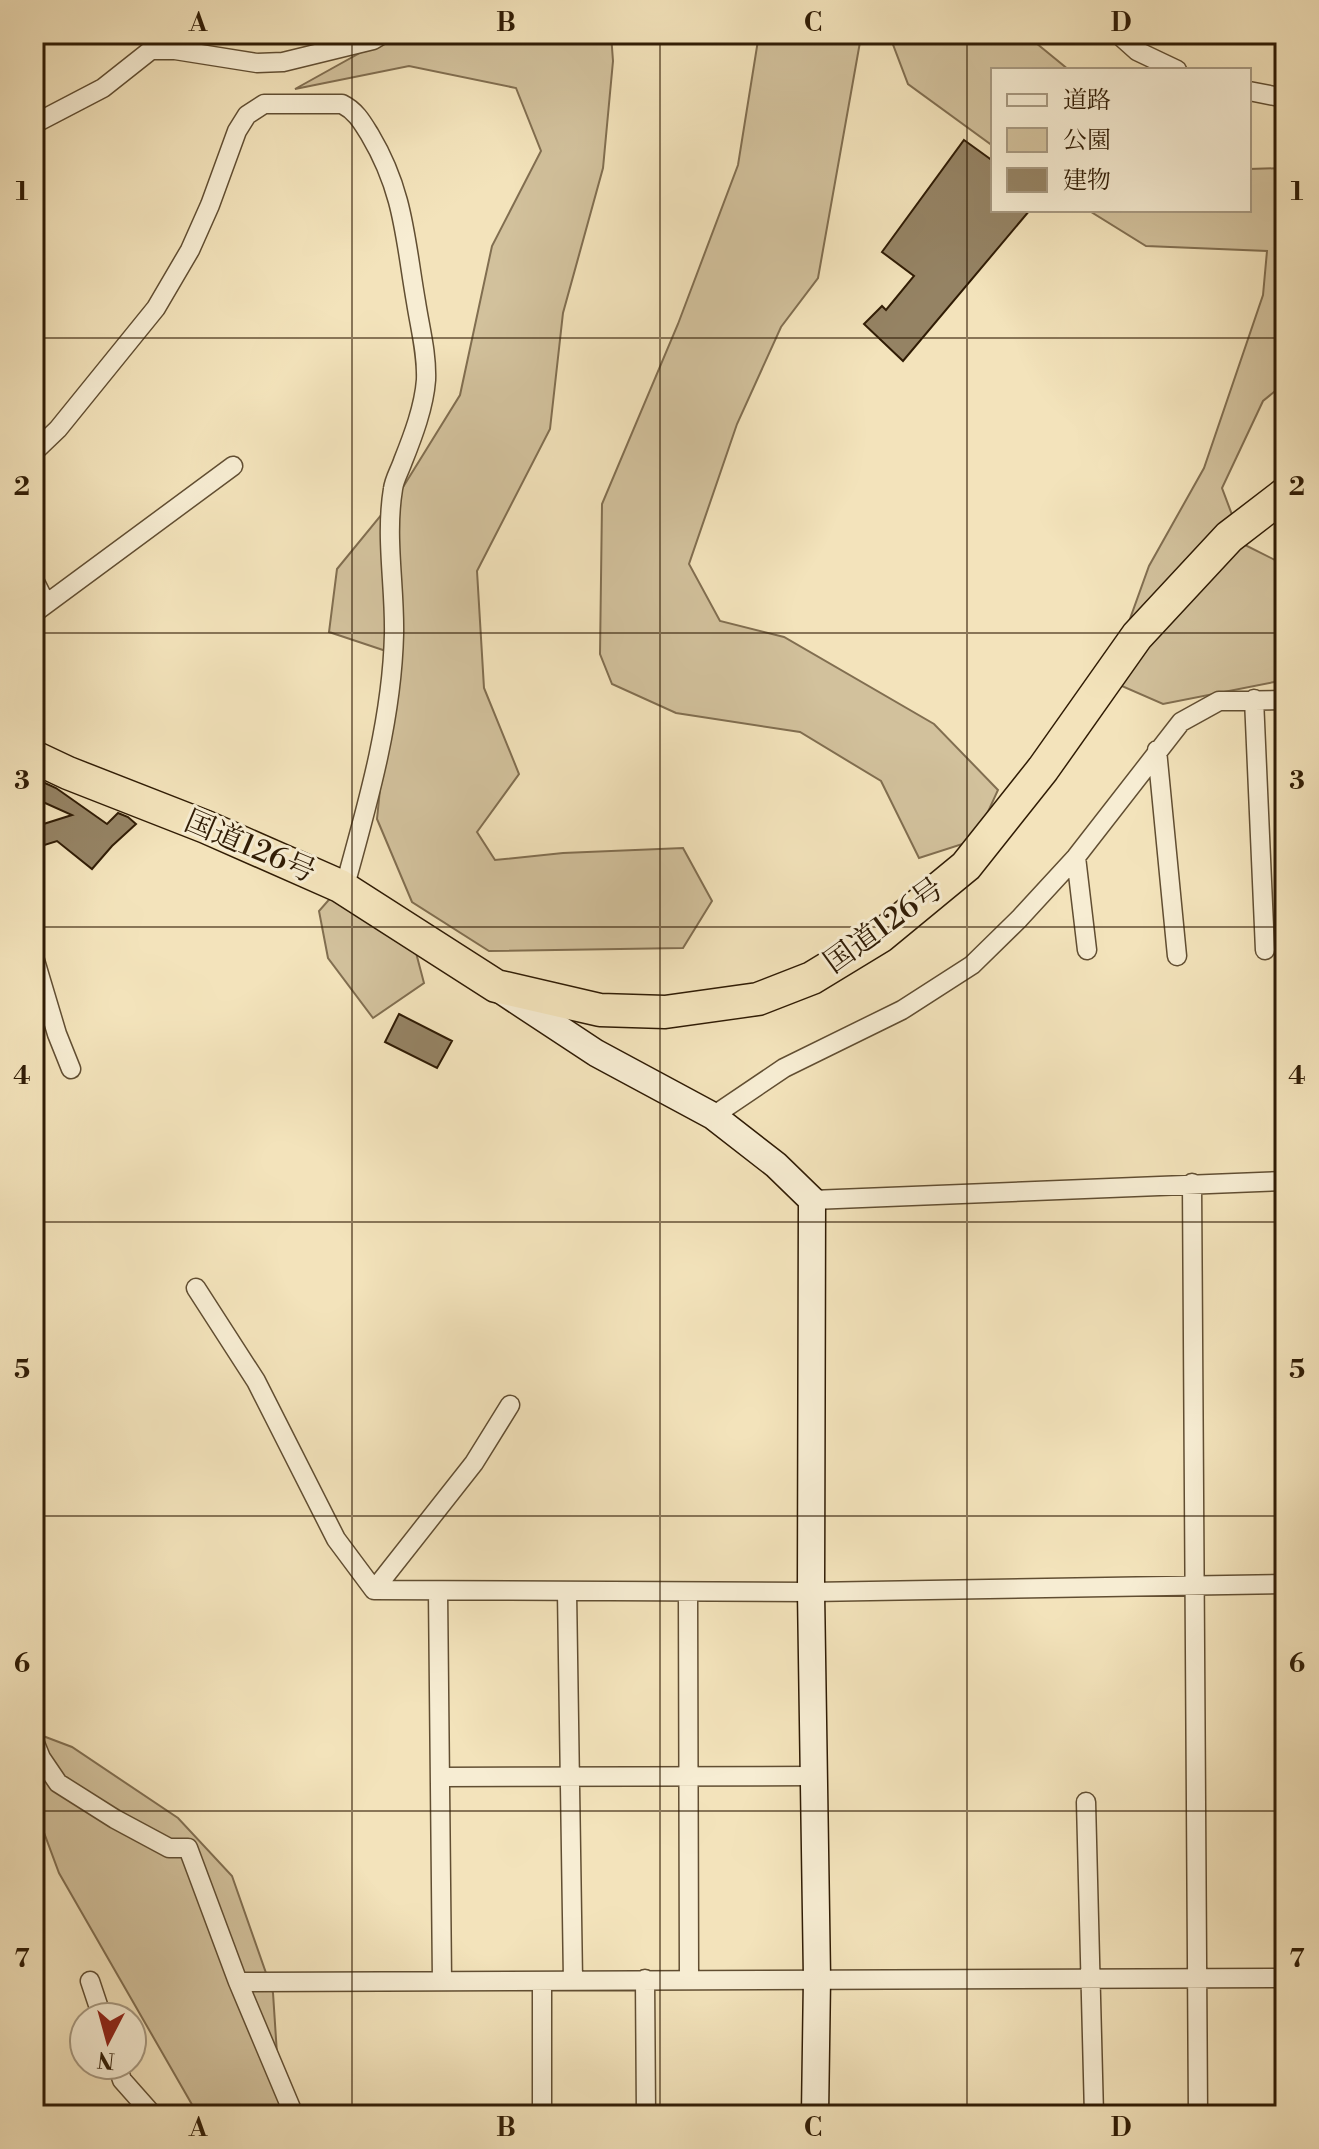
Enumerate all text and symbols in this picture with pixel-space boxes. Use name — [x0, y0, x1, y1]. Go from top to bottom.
text: A — [188, 7, 208, 39]
text: B — [496, 7, 516, 39]
text: C — [804, 7, 822, 39]
text: D — [1111, 7, 1131, 39]
legend — [991, 68, 1251, 212]
text: 道路 — [1063, 86, 1111, 116]
text: 公園 — [1063, 126, 1111, 156]
text: 建物 — [1063, 166, 1111, 196]
text: 1 — [16, 176, 29, 208]
text: 1 — [1291, 176, 1304, 208]
text: 2 — [14, 471, 30, 503]
text: 2 — [1289, 471, 1305, 503]
text: 3 — [14, 765, 30, 797]
text: 3 — [1289, 765, 1305, 797]
street label: 国道126号 — [179, 802, 321, 892]
street label: 国道126号 — [817, 870, 951, 982]
text: 4 — [13, 1060, 31, 1092]
text: 4 — [1288, 1060, 1306, 1092]
text: 5 — [14, 1354, 30, 1386]
text: 5 — [1289, 1354, 1305, 1386]
text: 6 — [14, 1648, 30, 1680]
text: 6 — [1289, 1648, 1305, 1680]
text: 7 — [14, 1943, 30, 1975]
text: 7 — [1289, 1943, 1305, 1975]
north arrow — [68, 2001, 148, 2081]
text: N — [95, 2045, 116, 2074]
text: A — [188, 2112, 208, 2144]
text: B — [496, 2112, 516, 2144]
text: C — [804, 2112, 822, 2144]
text: D — [1111, 2112, 1131, 2144]

